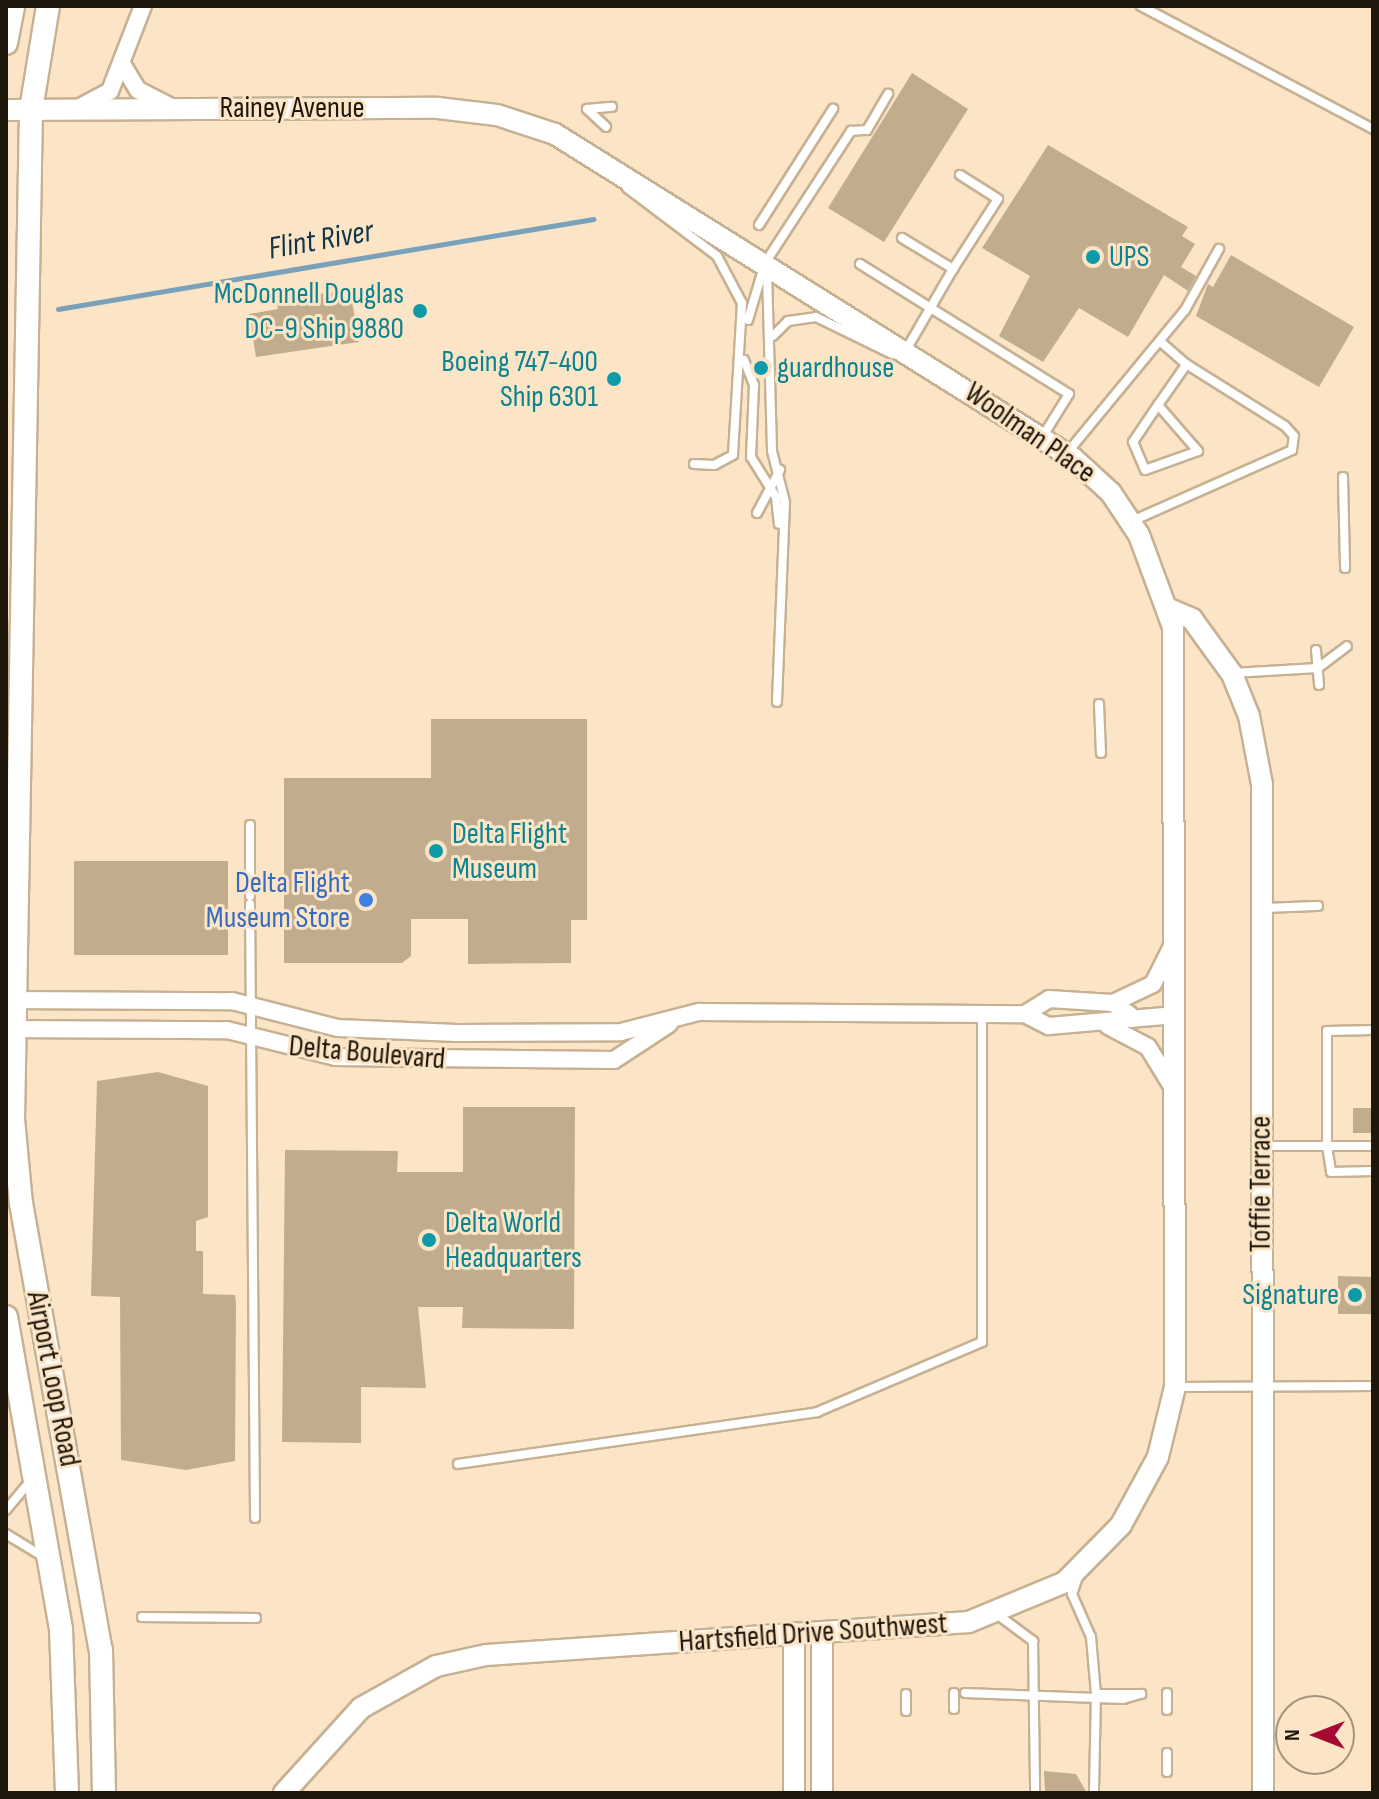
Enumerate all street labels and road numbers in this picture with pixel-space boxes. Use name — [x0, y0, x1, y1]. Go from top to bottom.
street label: Rainey Avenue — [220, 90, 364, 126]
street label: Woolman Place — [958, 375, 1102, 491]
street label: Delta Boulevard — [287, 1028, 447, 1078]
street label: Toffie Terrace — [1243, 1116, 1279, 1252]
street label: Airport Loop Road — [18, 1288, 88, 1470]
street label: Hartsfield Drive Southwest — [677, 1606, 949, 1660]

